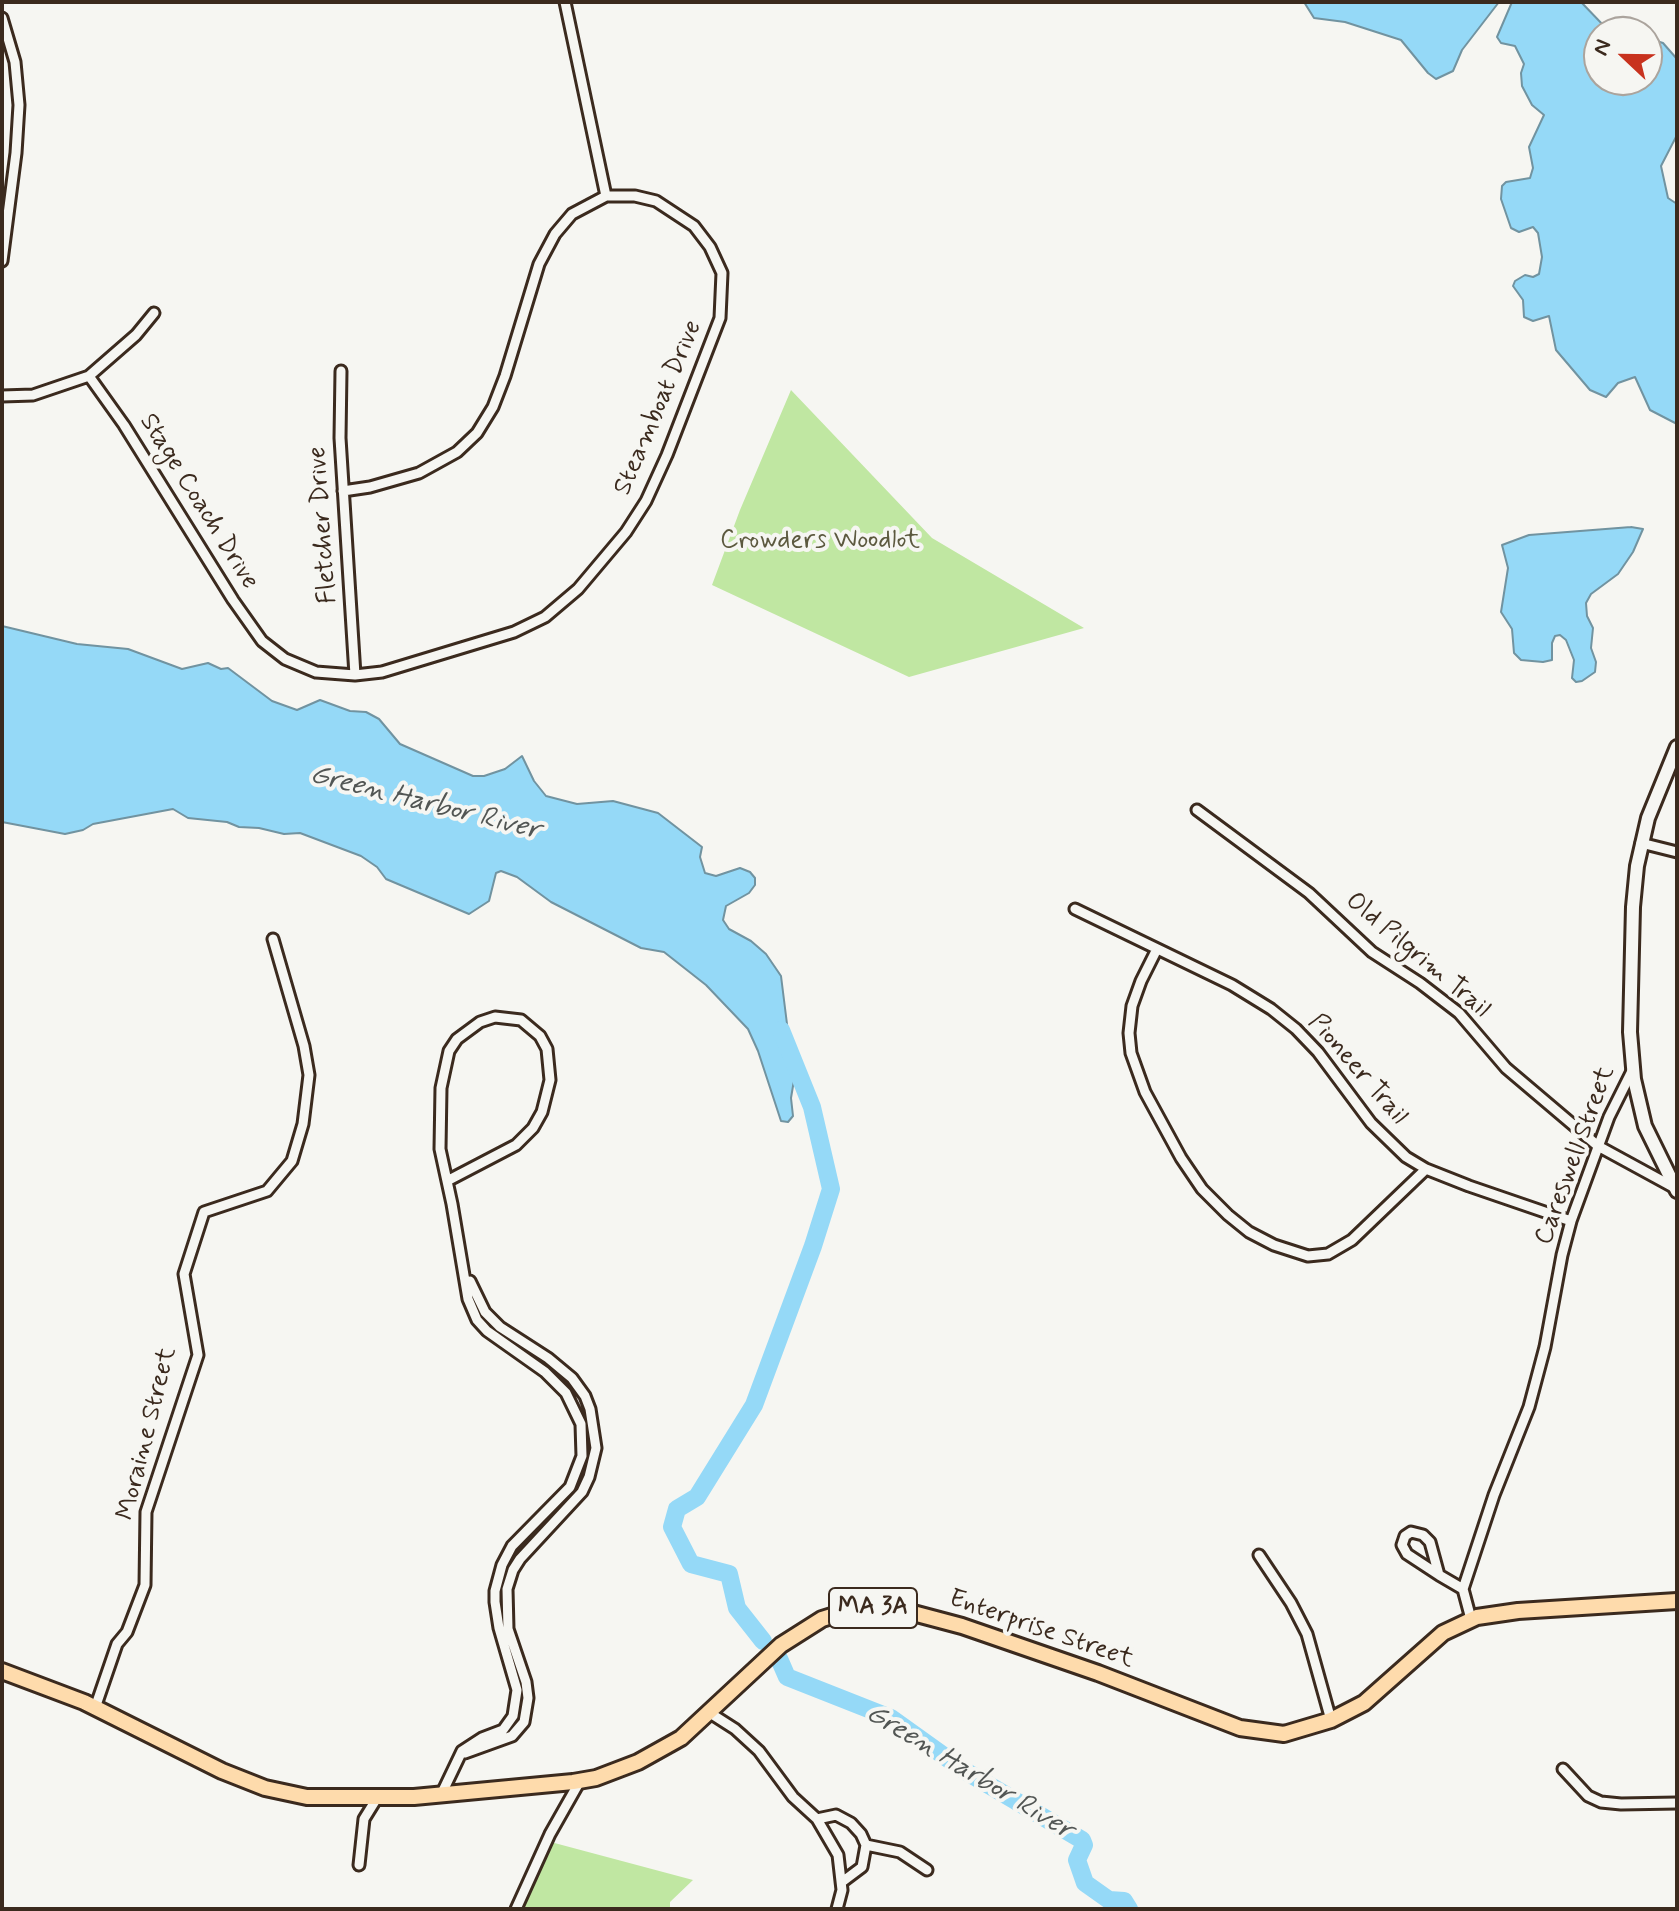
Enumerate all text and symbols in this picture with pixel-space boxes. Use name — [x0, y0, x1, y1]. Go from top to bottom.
north arrow — [1583, 16, 1663, 96]
text: N — [1587, 36, 1618, 60]
street label: Steamboat Drive — [608, 316, 710, 500]
street label: Stage Coach Drive — [131, 408, 265, 596]
street label: Fletcher Drive — [303, 445, 345, 605]
park label: Crowders Woodlot — [720, 526, 920, 558]
water label: Green Harbor River — [306, 759, 544, 849]
street label: Old Pilgrim Trail — [1338, 886, 1496, 1026]
street label: Pioneer Trail — [1300, 1008, 1414, 1132]
street label: Careswell Street — [1529, 1062, 1623, 1250]
street label: Moraine Street — [111, 1344, 185, 1524]
street label: Enterprise Street — [944, 1584, 1138, 1676]
road number: MA 3A — [829, 1588, 917, 1628]
water label: Green Harbor River — [859, 1698, 1079, 1848]

